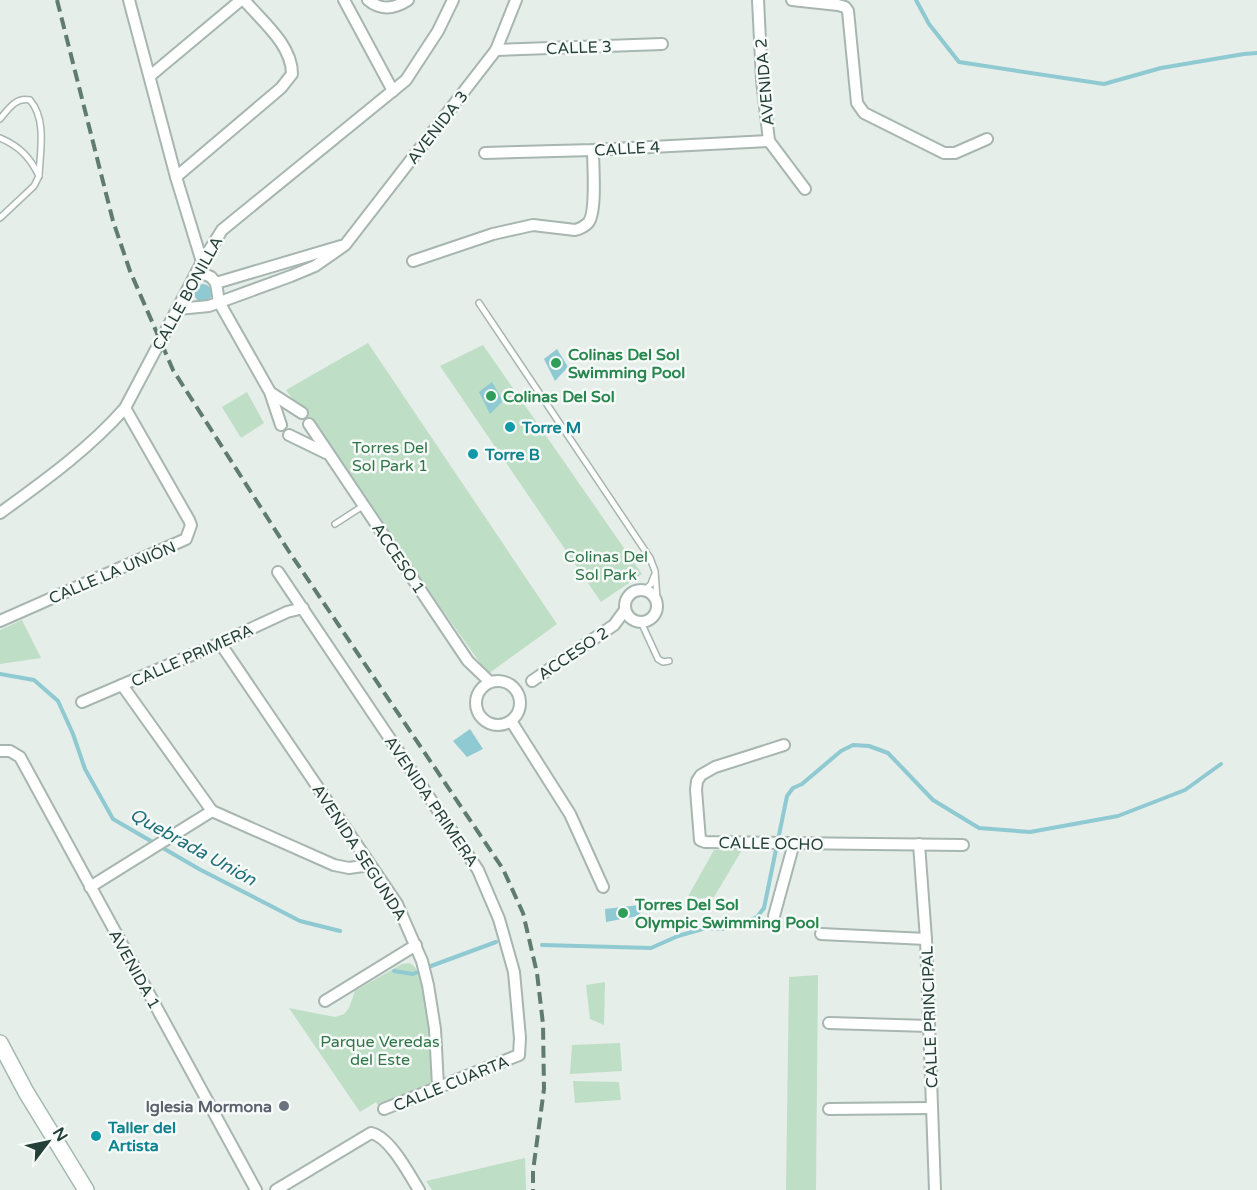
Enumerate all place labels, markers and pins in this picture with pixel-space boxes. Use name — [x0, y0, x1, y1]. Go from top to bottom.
place label: Colinas Del Sol Swimming Pool — [568, 345, 685, 383]
marker: Colinas Del Sol Swimming Pool — [549, 356, 563, 370]
place label: Colinas Del Sol — [503, 387, 615, 407]
marker: Colinas Del Sol — [484, 389, 498, 403]
place label: Torre M — [521, 418, 581, 438]
marker: Torre M — [503, 420, 517, 434]
place label: Torre B — [484, 445, 540, 465]
marker: Torre B — [466, 447, 480, 461]
place label: Torres Del Sol Olympic Swimming Pool — [634, 895, 819, 933]
marker: Torres Del Sol Olympic Swimming Pool — [616, 906, 630, 920]
place label: Iglesia Mormona — [145, 1097, 272, 1117]
marker: Iglesia Mormona — [277, 1099, 291, 1113]
place label: Taller del Artista — [107, 1118, 176, 1156]
marker: Taller del Artista — [89, 1129, 103, 1143]

